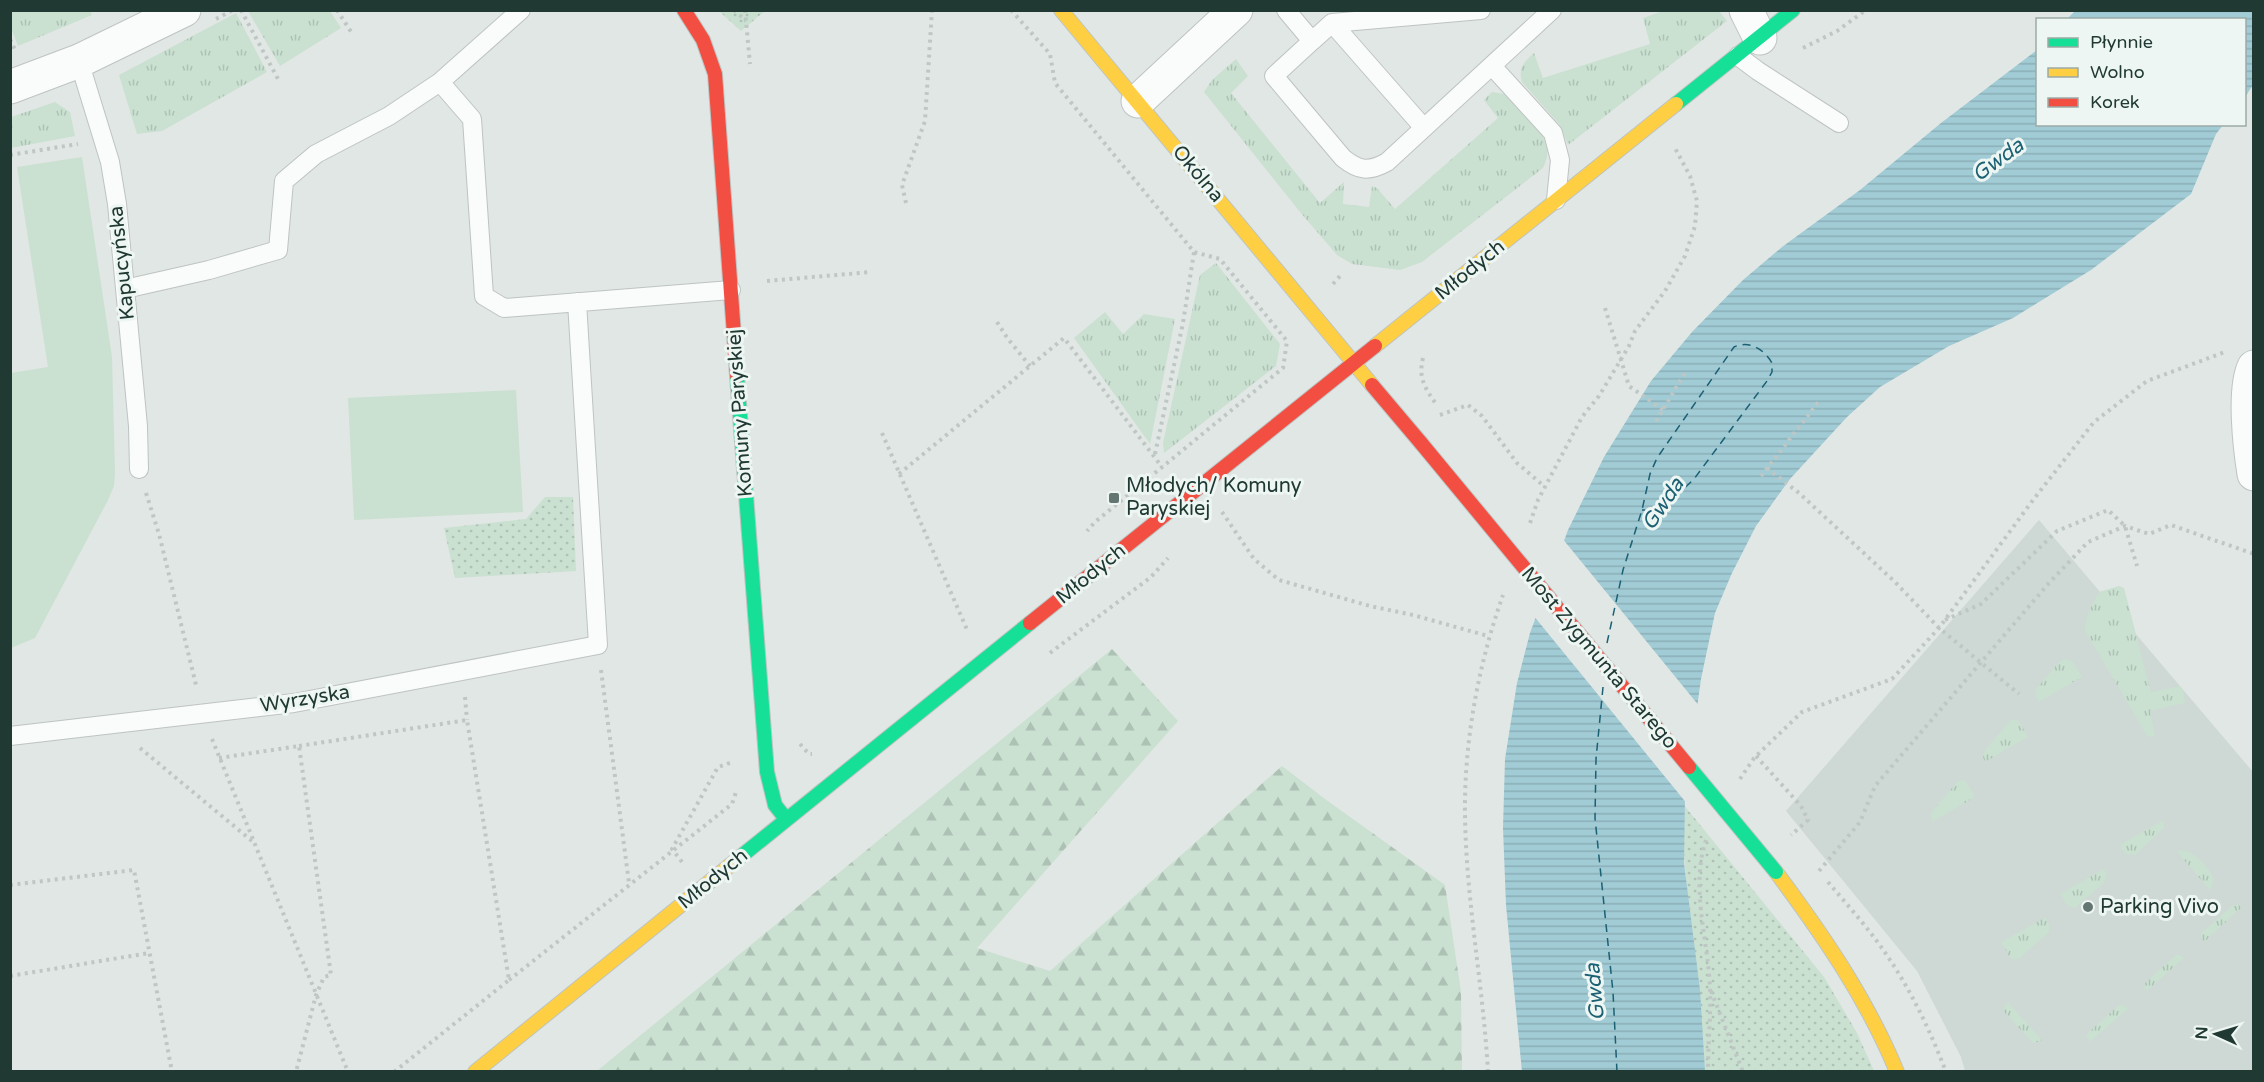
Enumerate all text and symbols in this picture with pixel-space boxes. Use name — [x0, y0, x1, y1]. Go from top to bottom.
legend — [2036, 18, 2246, 126]
text: Płynnie — [2090, 31, 2153, 53]
text: Wolno — [2090, 61, 2145, 83]
text: Korek — [2090, 91, 2140, 113]
water label: Gwda — [1967, 132, 2030, 187]
street label: Okólna — [1167, 140, 1229, 208]
street label: Kapucyńska — [104, 205, 140, 321]
street label: Młodych — [1430, 235, 1510, 305]
street label: Komuny Paryskiej — [722, 328, 758, 498]
water label: Gwda — [1637, 472, 1690, 535]
place label: Młodych/ Komuny Paryskiej — [1126, 474, 1302, 521]
marker: Młodych/ Komuny Paryskiej — [1107, 491, 1121, 505]
street label: Młodych — [1051, 539, 1131, 609]
street label: Most Zygmunta Starego — [1516, 562, 1682, 754]
street label: Wyrzyska — [258, 680, 352, 718]
street label: Młodych — [673, 844, 753, 914]
place label: Parking Vivo — [2100, 895, 2219, 919]
marker: Parking Vivo — [2081, 900, 2095, 914]
water label: Gwda — [1580, 961, 1610, 1022]
north arrow — [2186, 1004, 2246, 1064]
text: N — [2192, 1026, 2212, 1040]

